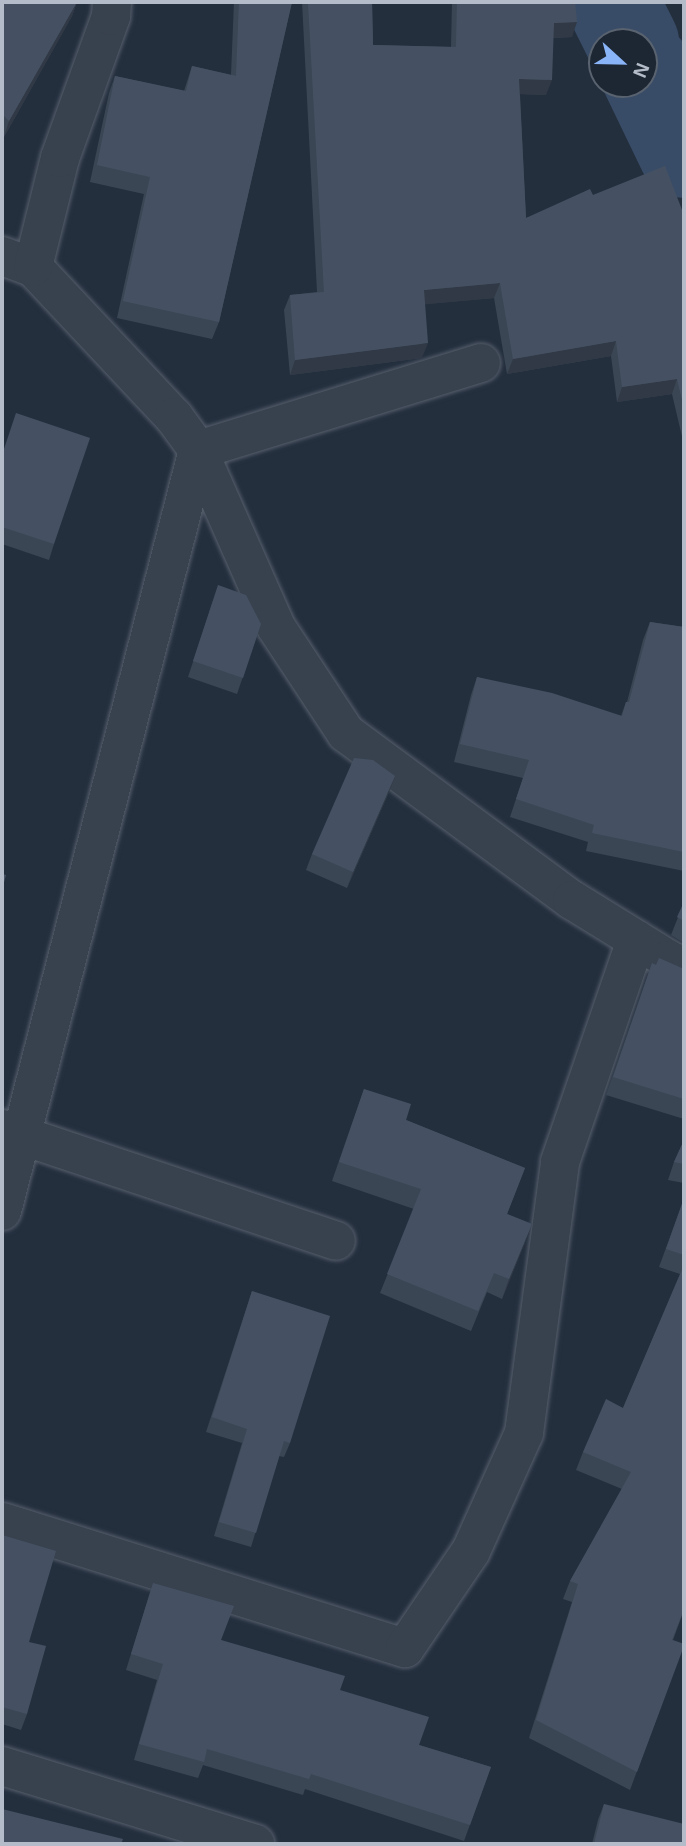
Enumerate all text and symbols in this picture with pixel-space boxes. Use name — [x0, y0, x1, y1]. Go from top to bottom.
north arrow — [588, 28, 658, 98]
text: N — [629, 60, 653, 81]

